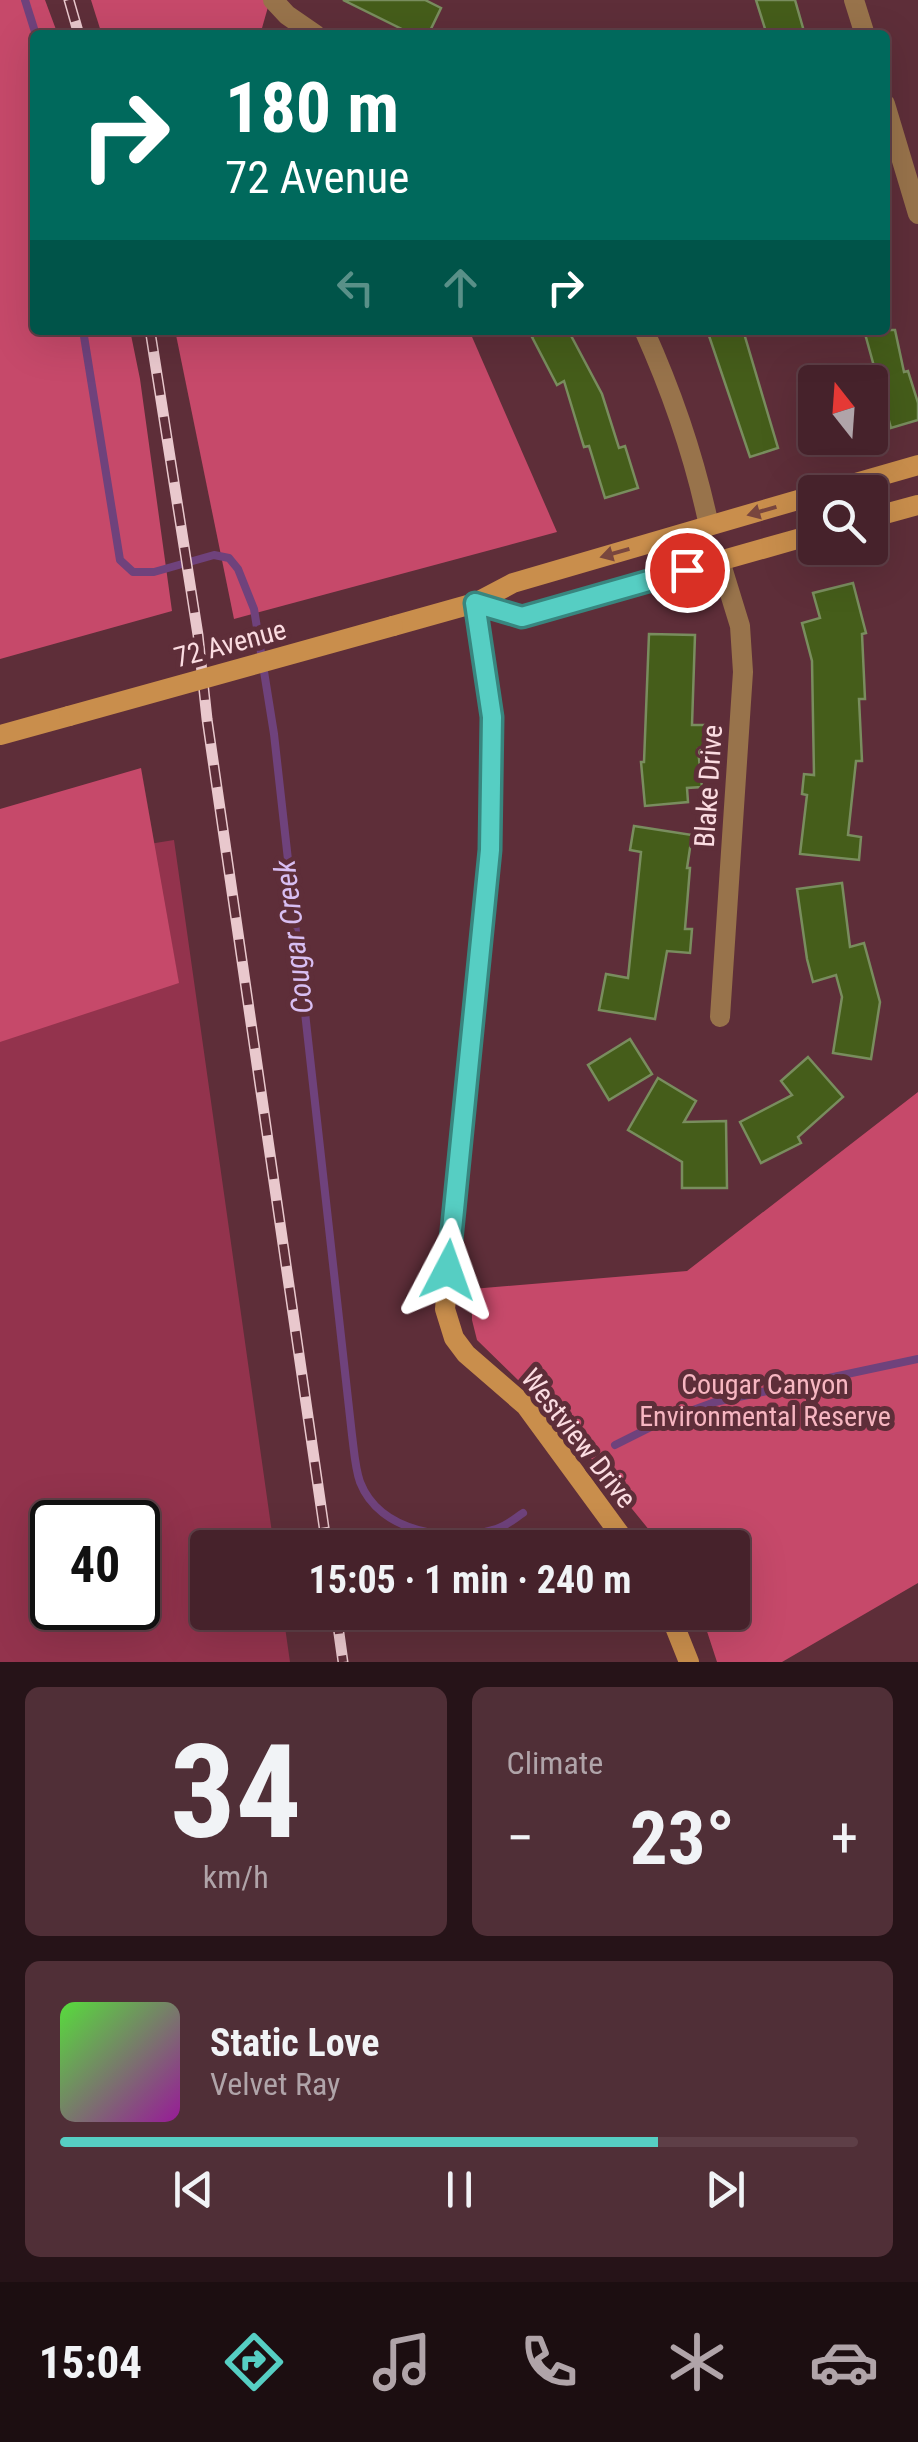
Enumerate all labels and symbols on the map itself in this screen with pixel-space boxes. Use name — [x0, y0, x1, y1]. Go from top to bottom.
north arrow — [798, 365, 888, 455]
one-way arrow — [746, 503, 777, 519]
pin — [645, 528, 730, 613]
one-way arrow — [600, 546, 630, 561]
street label: 72 Avenue — [170, 613, 290, 674]
street label: Blake Drive — [688, 724, 729, 848]
water label: Cougar Creek — [267, 857, 320, 1016]
position arrow — [396, 1218, 500, 1322]
street label: Westview Drive — [514, 1362, 643, 1514]
park label: Cougar Canyon Environmental Reserve — [639, 1368, 891, 1433]
speed limit sign: 40 — [30, 1500, 160, 1630]

